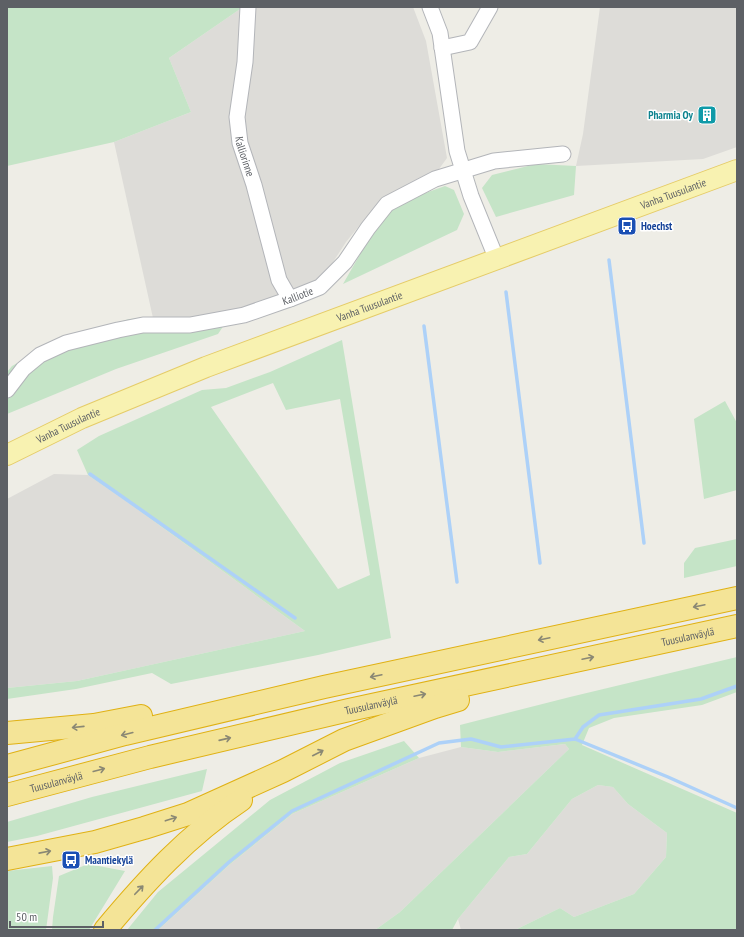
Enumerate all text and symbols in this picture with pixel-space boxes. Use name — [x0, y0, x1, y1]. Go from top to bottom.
building icon: Pharmia Oy — [696, 104, 718, 126]
place label: Pharmia Oy — [648, 108, 694, 122]
street label: Kalliorinne — [232, 136, 258, 179]
street label: Vanha Tuusulantie — [637, 175, 708, 213]
bus stop icon: Hoechst — [616, 215, 638, 237]
place label: Hoechst — [641, 219, 673, 233]
street label: Kalliotie — [280, 283, 315, 308]
street label: Vanha Tuusulantie — [334, 288, 405, 325]
street label: Vanha Tuusulantie — [33, 404, 103, 447]
one-way arrow — [693, 602, 706, 610]
street label: Tuusulanväylä — [660, 624, 715, 649]
one-way arrow — [538, 636, 551, 644]
one-way arrow — [581, 654, 594, 662]
one-way arrow — [370, 672, 383, 680]
one-way arrow — [413, 690, 426, 698]
street label: Tuusulanväylä — [343, 693, 399, 718]
one-way arrow — [72, 723, 85, 730]
one-way arrow — [121, 730, 134, 738]
one-way arrow — [218, 735, 231, 743]
one-way arrow — [312, 749, 324, 756]
one-way arrow — [92, 766, 105, 773]
street label: Tuusulanväylä — [29, 768, 84, 796]
one-way arrow — [165, 815, 177, 823]
one-way arrow — [38, 847, 51, 855]
bus stop icon: Maantiekylä — [60, 849, 82, 871]
place label: Maantiekylä — [85, 853, 134, 867]
one-way arrow — [134, 885, 144, 895]
scale bar — [10, 903, 103, 929]
text: 50 m — [16, 909, 37, 924]

